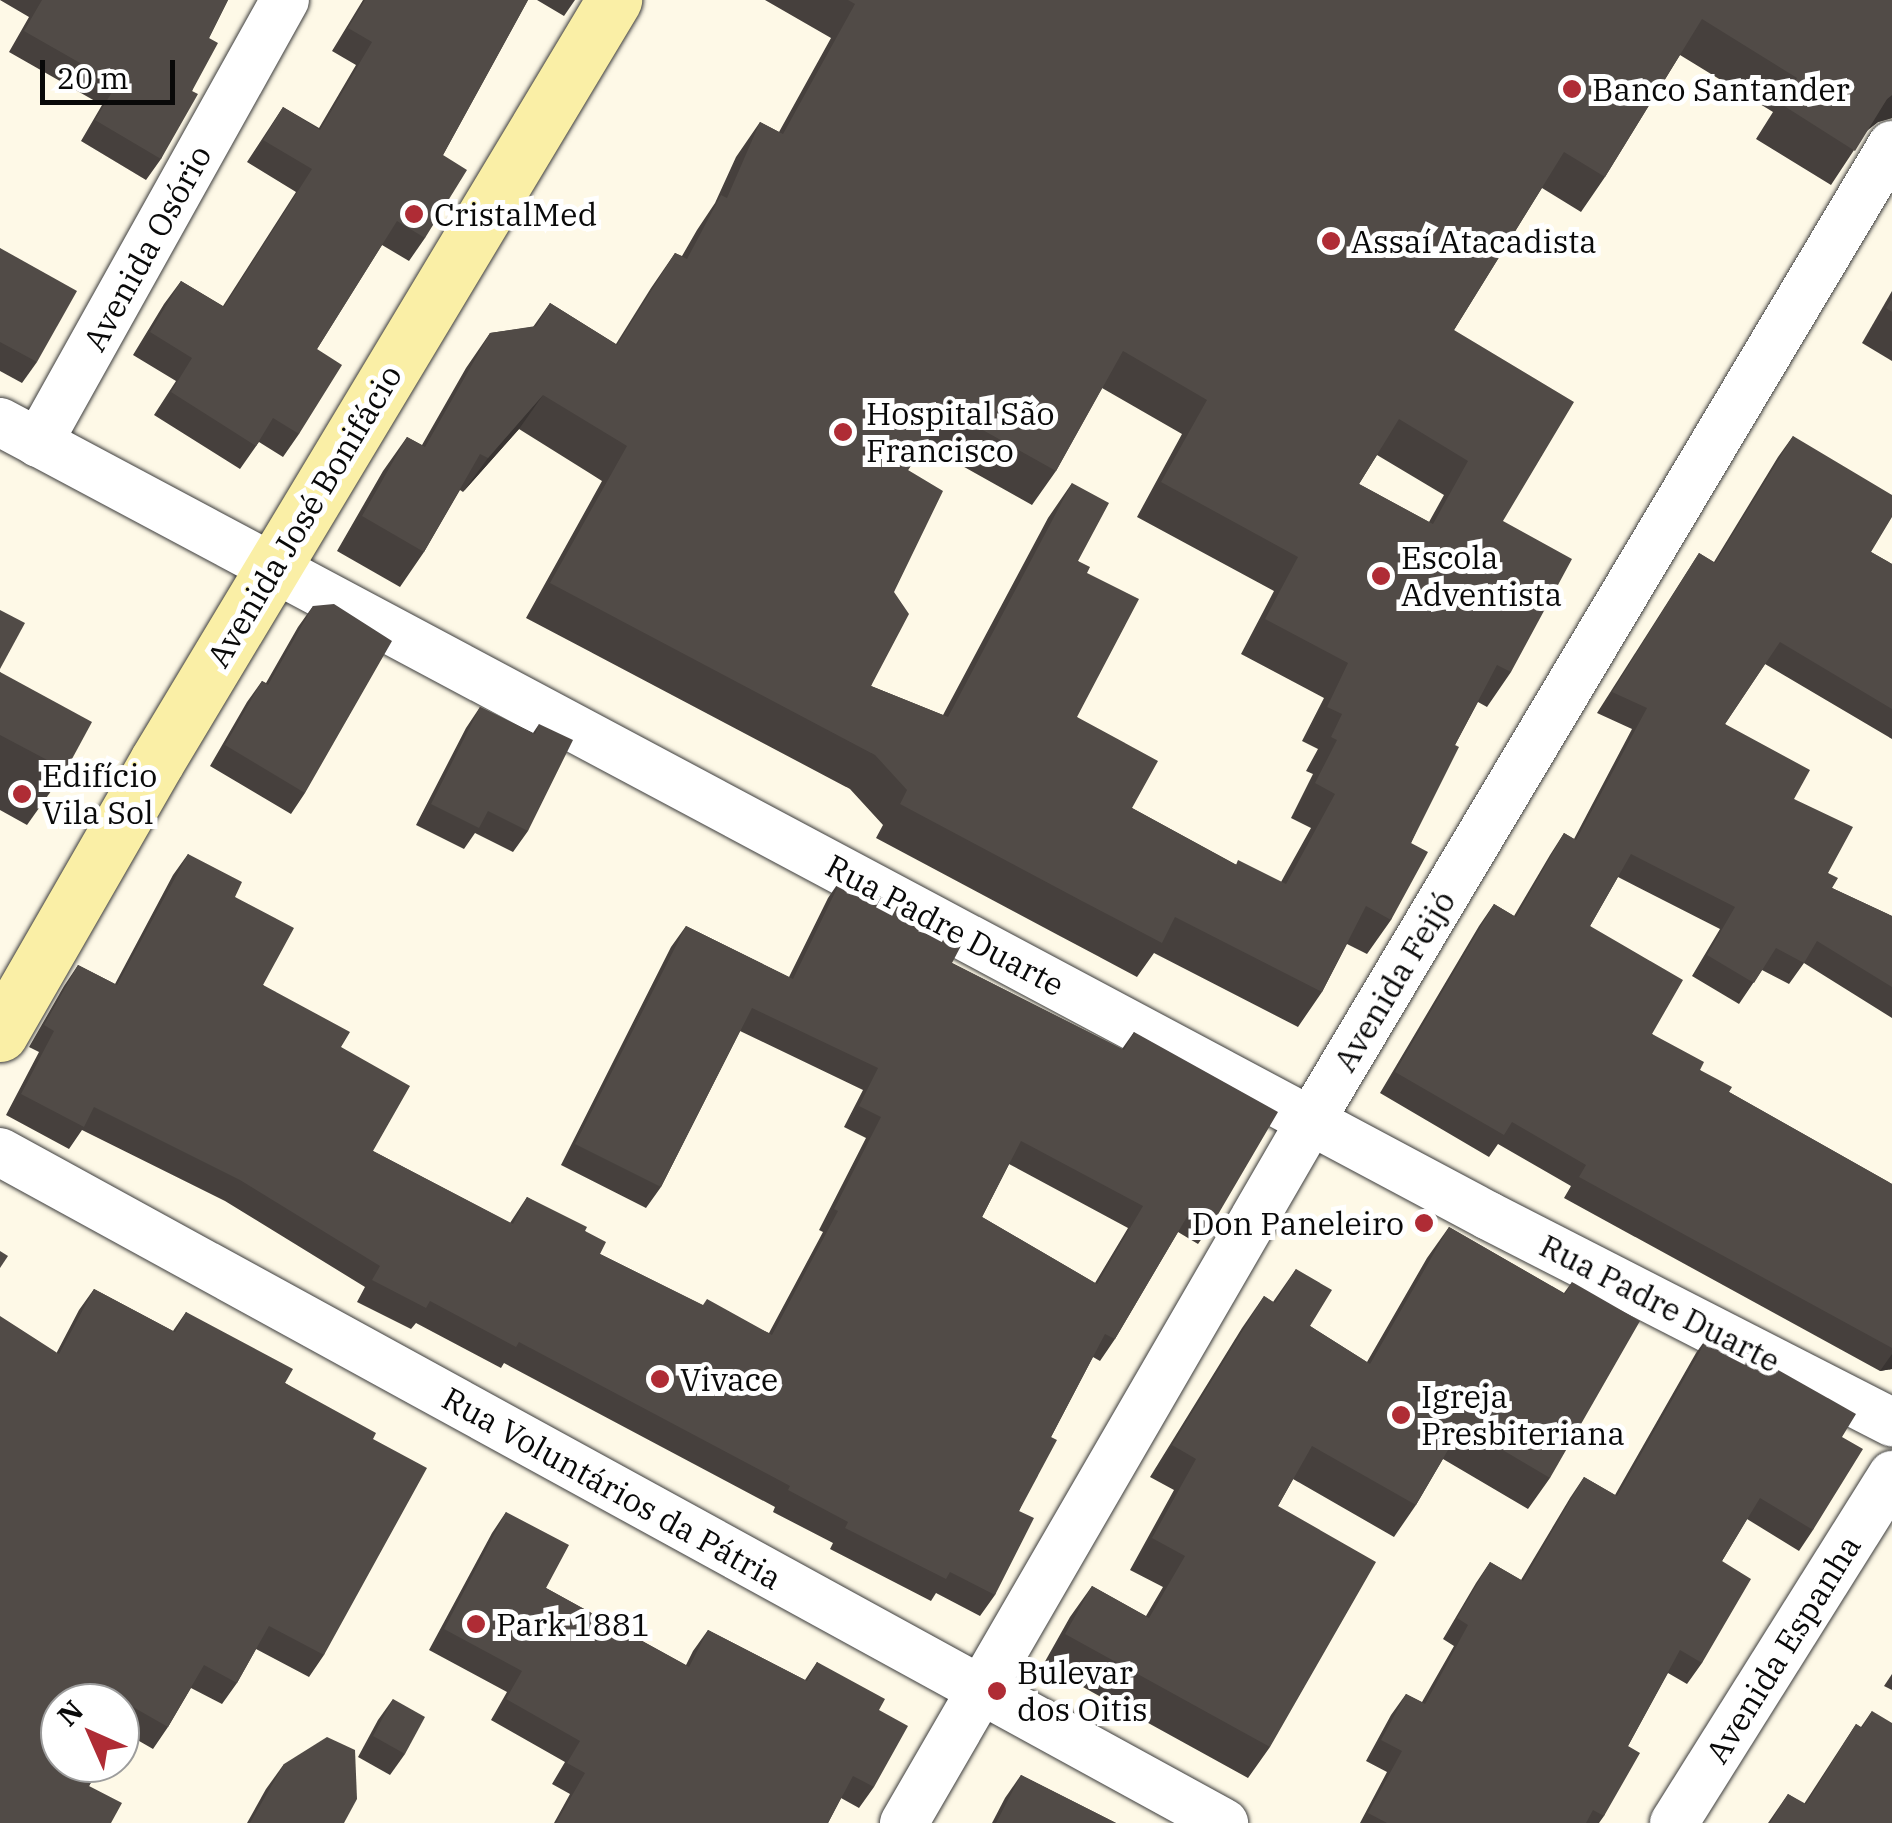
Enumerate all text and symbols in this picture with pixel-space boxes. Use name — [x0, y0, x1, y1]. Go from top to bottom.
scale bar — [45, 40, 180, 102]
text: 20 m — [57, 58, 129, 97]
place label: Banco Santander — [1592, 70, 1850, 108]
marker: Banco Santander — [1561, 78, 1583, 100]
street label: Avenida Osório — [75, 139, 219, 357]
place label: CristalMed — [434, 195, 597, 233]
marker: CristalMed — [403, 203, 425, 225]
place label: Assaí Atacadista — [1351, 222, 1597, 260]
marker: Assaí Atacadista — [1320, 230, 1342, 252]
street label: Avenida José Bonifácio — [199, 358, 409, 674]
place label: Hospital São Francisco — [866, 395, 1055, 470]
marker: Hospital São Francisco — [830, 419, 856, 445]
place label: Escola Adventista — [1401, 539, 1562, 614]
marker: Escola Adventista — [1370, 565, 1392, 587]
place label: Edifício Vila Sol — [42, 757, 157, 832]
marker: Edifício Vila Sol — [11, 783, 33, 805]
street label: Rua Padre Duarte — [819, 846, 1071, 1004]
street label: Avenida Feijó — [1325, 884, 1463, 1078]
place label: Don Paneleiro — [1192, 1204, 1404, 1242]
marker: Don Paneleiro — [1413, 1212, 1435, 1234]
street label: Rua Padre Duarte — [1534, 1226, 1786, 1380]
place label: Vivace — [680, 1360, 778, 1398]
marker: Vivace — [649, 1368, 671, 1390]
place label: Igreja Presbiteriana — [1421, 1378, 1625, 1453]
street label: Rua Voluntários da Pátria — [436, 1379, 788, 1597]
marker: Igreja Presbiteriana — [1390, 1404, 1412, 1426]
street label: Avenida Espanha — [1697, 1528, 1869, 1770]
place label: Park 1881 — [496, 1605, 650, 1643]
marker: Park 1881 — [465, 1613, 487, 1635]
place label: Bulevar dos Oitis — [1017, 1654, 1148, 1729]
marker: Bulevar dos Oitis — [986, 1680, 1008, 1702]
north arrow — [40, 1683, 140, 1783]
text: N — [49, 1692, 91, 1734]

